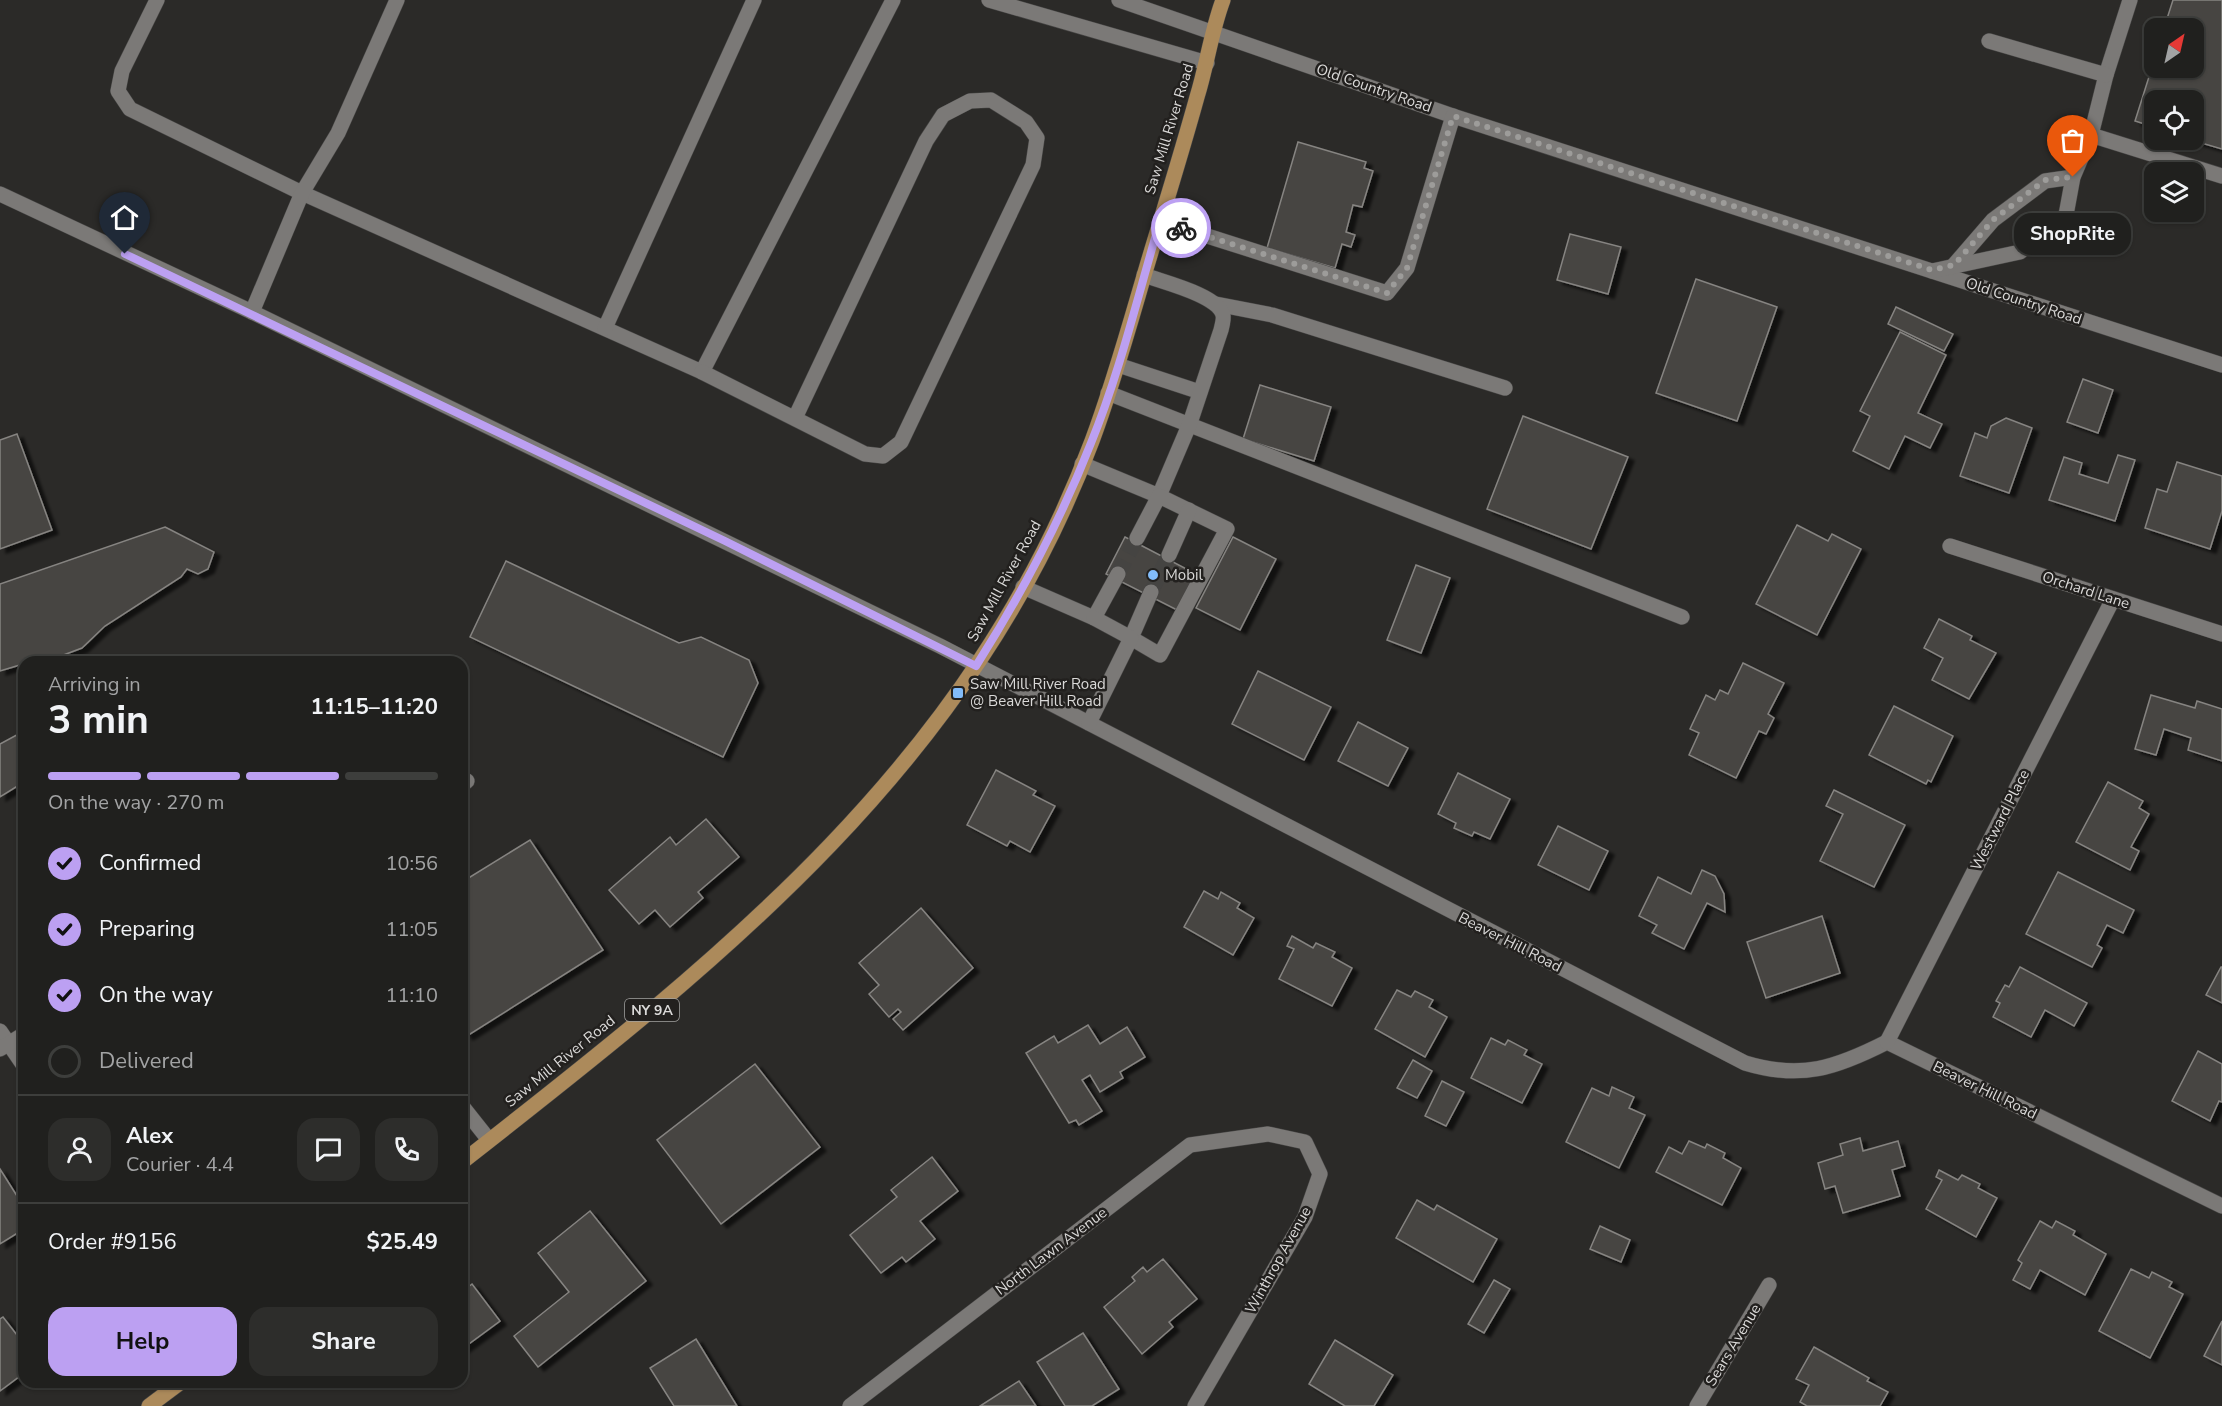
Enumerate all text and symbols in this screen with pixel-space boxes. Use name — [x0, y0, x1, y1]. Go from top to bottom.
north arrow — [2144, 18, 2204, 78]
map controls — [2144, 18, 2204, 222]
street label: Old Country Road — [1314, 59, 1434, 117]
street label: Saw Mill River Road — [1140, 61, 1198, 197]
button: locate — [2144, 90, 2204, 150]
pin — [2047, 115, 2098, 177]
icon: bag — [2056, 124, 2089, 157]
button: layers — [2144, 162, 2204, 222]
pin — [99, 192, 150, 254]
courier — [1151, 198, 1211, 258]
icon: home — [108, 201, 141, 234]
icon: bike — [1165, 212, 1198, 245]
callout: ShopRite — [2014, 213, 2132, 255]
text: ShopRite — [2030, 220, 2115, 247]
street label: Old Country Road — [1963, 273, 2085, 329]
street label: Saw Mill River Road — [962, 517, 1046, 645]
place label: Mobil — [1165, 565, 1203, 585]
street label: Orchard Lane — [2040, 566, 2132, 614]
marker: Mobil — [1146, 568, 1160, 582]
text: Arriving in — [48, 671, 141, 698]
place label: Saw Mill River Road @ Beaver Hill Road — [970, 674, 1106, 711]
marker: Saw Mill River Road @ Beaver Hill Road — [951, 686, 965, 700]
text: 11:15–11:20 — [310, 692, 438, 722]
text: 3 min — [48, 694, 149, 747]
street label: Westward Place — [1966, 766, 2034, 874]
text: On the way · 270 m — [48, 789, 224, 816]
icon: check — [48, 847, 81, 880]
text: Confirmed — [99, 848, 201, 878]
text: 10:56 — [385, 850, 438, 877]
street label: Beaver Hill Road — [1455, 907, 1565, 977]
icon: check — [48, 913, 81, 946]
text: Preparing — [99, 914, 195, 944]
text: 11:05 — [385, 916, 438, 943]
icon: check — [48, 979, 81, 1012]
text: On the way — [99, 980, 213, 1010]
text: 11:10 — [385, 982, 438, 1009]
road number: NY 9A — [625, 999, 679, 1021]
street label: Saw Mill River Road — [501, 1010, 619, 1112]
text: Delivered — [99, 1046, 194, 1076]
street label: Beaver Hill Road — [1930, 1056, 2040, 1124]
button: person — [48, 1118, 111, 1181]
button: chat — [297, 1118, 360, 1181]
button: phone — [375, 1118, 438, 1181]
text: Alex — [126, 1121, 173, 1151]
text: Courier · 4.4 — [126, 1151, 234, 1178]
street label: North Lawn Avenue — [991, 1202, 1111, 1300]
street label: Winthrop Avenue — [1240, 1203, 1316, 1317]
text: Order #9156 — [48, 1227, 177, 1257]
text: $25.49 — [367, 1227, 438, 1257]
street label: Sears Avenue — [1701, 1300, 1765, 1390]
button: Help — [48, 1307, 237, 1376]
button: Share — [249, 1307, 438, 1376]

